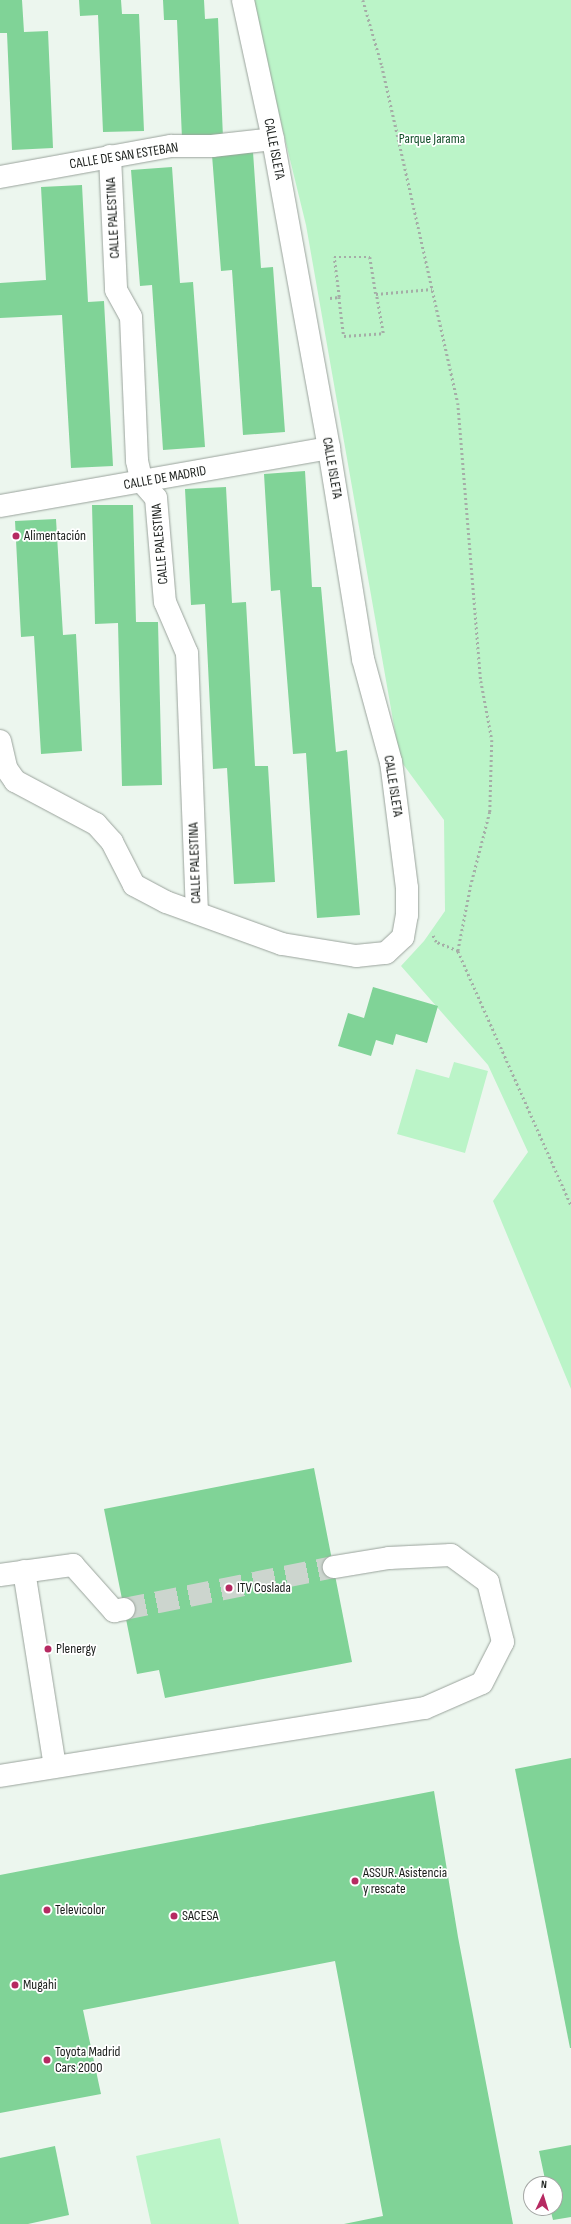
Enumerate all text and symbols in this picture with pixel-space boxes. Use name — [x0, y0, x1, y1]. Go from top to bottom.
street label: CALLE ISLETA — [260, 117, 288, 181]
park label: Parque Jarama — [399, 131, 465, 147]
street label: CALLE DE SAN ESTEBAN — [68, 139, 180, 173]
street label: CALLE PALESTINA — [102, 177, 124, 259]
street label: CALLE ISLETA — [318, 436, 346, 500]
street label: CALLE DE MADRID — [122, 462, 208, 494]
street label: CALLE PALESTINA — [148, 503, 172, 585]
place label: Alimentación — [24, 528, 86, 544]
marker: Alimentación — [11, 531, 21, 541]
street label: CALLE ISLETA — [380, 754, 406, 818]
street label: CALLE PALESTINA — [185, 822, 205, 904]
place label: ITV Coslada — [237, 1580, 291, 1596]
marker: ITV Coslada — [224, 1583, 234, 1593]
place label: Plenergy — [56, 1641, 96, 1657]
marker: Plenergy — [43, 1644, 53, 1654]
place label: ASSUR. Asistencia y rescate — [363, 1865, 447, 1898]
marker: ASSUR. Asistencia y rescate — [350, 1876, 360, 1886]
place label: Televicolor — [55, 1902, 105, 1918]
marker: Televicolor — [42, 1905, 52, 1915]
place label: SACESA — [182, 1908, 218, 1924]
marker: SACESA — [169, 1911, 179, 1921]
place label: Mugahi — [23, 1977, 57, 1993]
marker: Mugahi — [10, 1980, 20, 1990]
place label: Toyota Madrid Cars 2000 — [55, 2044, 120, 2076]
marker: Toyota Madrid Cars 2000 — [42, 2055, 52, 2065]
north arrow — [523, 2176, 563, 2216]
text: N — [540, 2178, 547, 2191]

